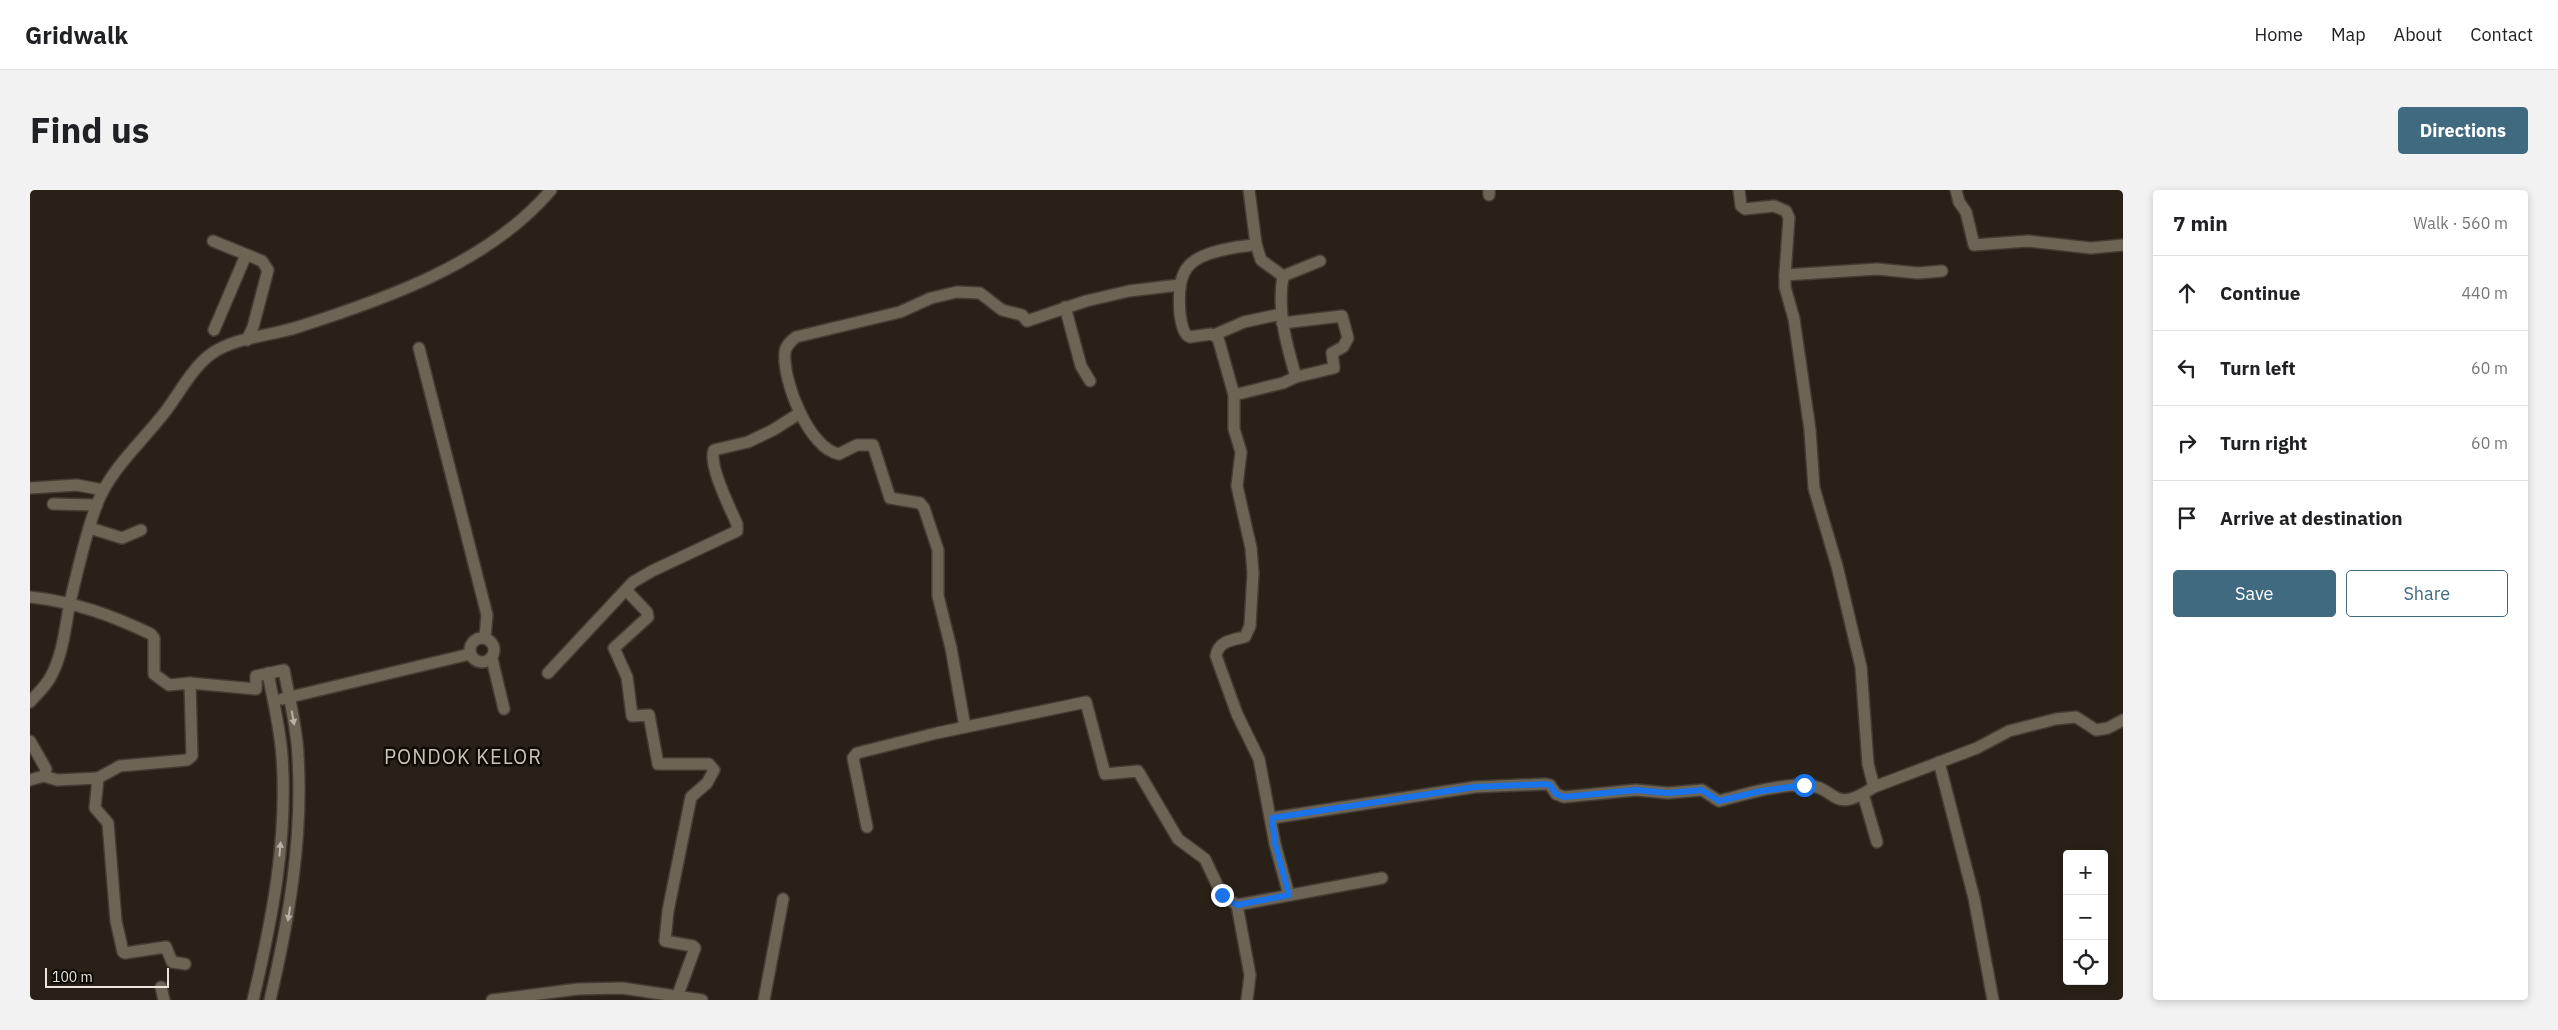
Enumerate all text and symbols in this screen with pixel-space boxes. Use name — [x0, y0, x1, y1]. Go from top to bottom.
text: Gridwalk — [25, 19, 128, 51]
text: Home — [2255, 23, 2303, 46]
text: Map — [2331, 23, 2366, 46]
text: About — [2394, 23, 2442, 46]
text: Contact — [2470, 23, 2533, 46]
text: Find us — [30, 107, 149, 153]
button: Directions — [2398, 107, 2528, 154]
text: 7 min — [2173, 209, 2228, 237]
text: Walk · 560 m — [2413, 213, 2508, 233]
icon: ahead — [2173, 279, 2201, 307]
text: Continue — [2220, 281, 2300, 305]
text: 440 m — [2461, 283, 2508, 303]
icon: left — [2173, 354, 2201, 382]
text: Turn left — [2220, 356, 2296, 380]
text: 60 m — [2471, 358, 2508, 378]
icon: right — [2173, 429, 2201, 457]
text: Turn right — [2220, 431, 2307, 455]
text: 60 m — [2471, 433, 2508, 453]
icon: arrive — [2173, 504, 2201, 532]
text: Arrive at destination — [2220, 506, 2403, 530]
button: Save — [2173, 570, 2336, 617]
button: Share — [2346, 570, 2508, 617]
one-way arrow — [289, 710, 297, 726]
district label: PONDOK KELOR — [384, 743, 542, 770]
route start — [1793, 774, 1816, 797]
one-way arrow — [277, 841, 285, 857]
map controls — [2063, 850, 2108, 985]
button: + — [2063, 850, 2108, 895]
route end — [1211, 884, 1234, 907]
button: − — [2063, 895, 2108, 940]
one-way arrow — [284, 906, 292, 922]
button: locate — [2063, 940, 2108, 985]
scale bar — [45, 965, 169, 988]
text: 100 m — [52, 968, 93, 986]

